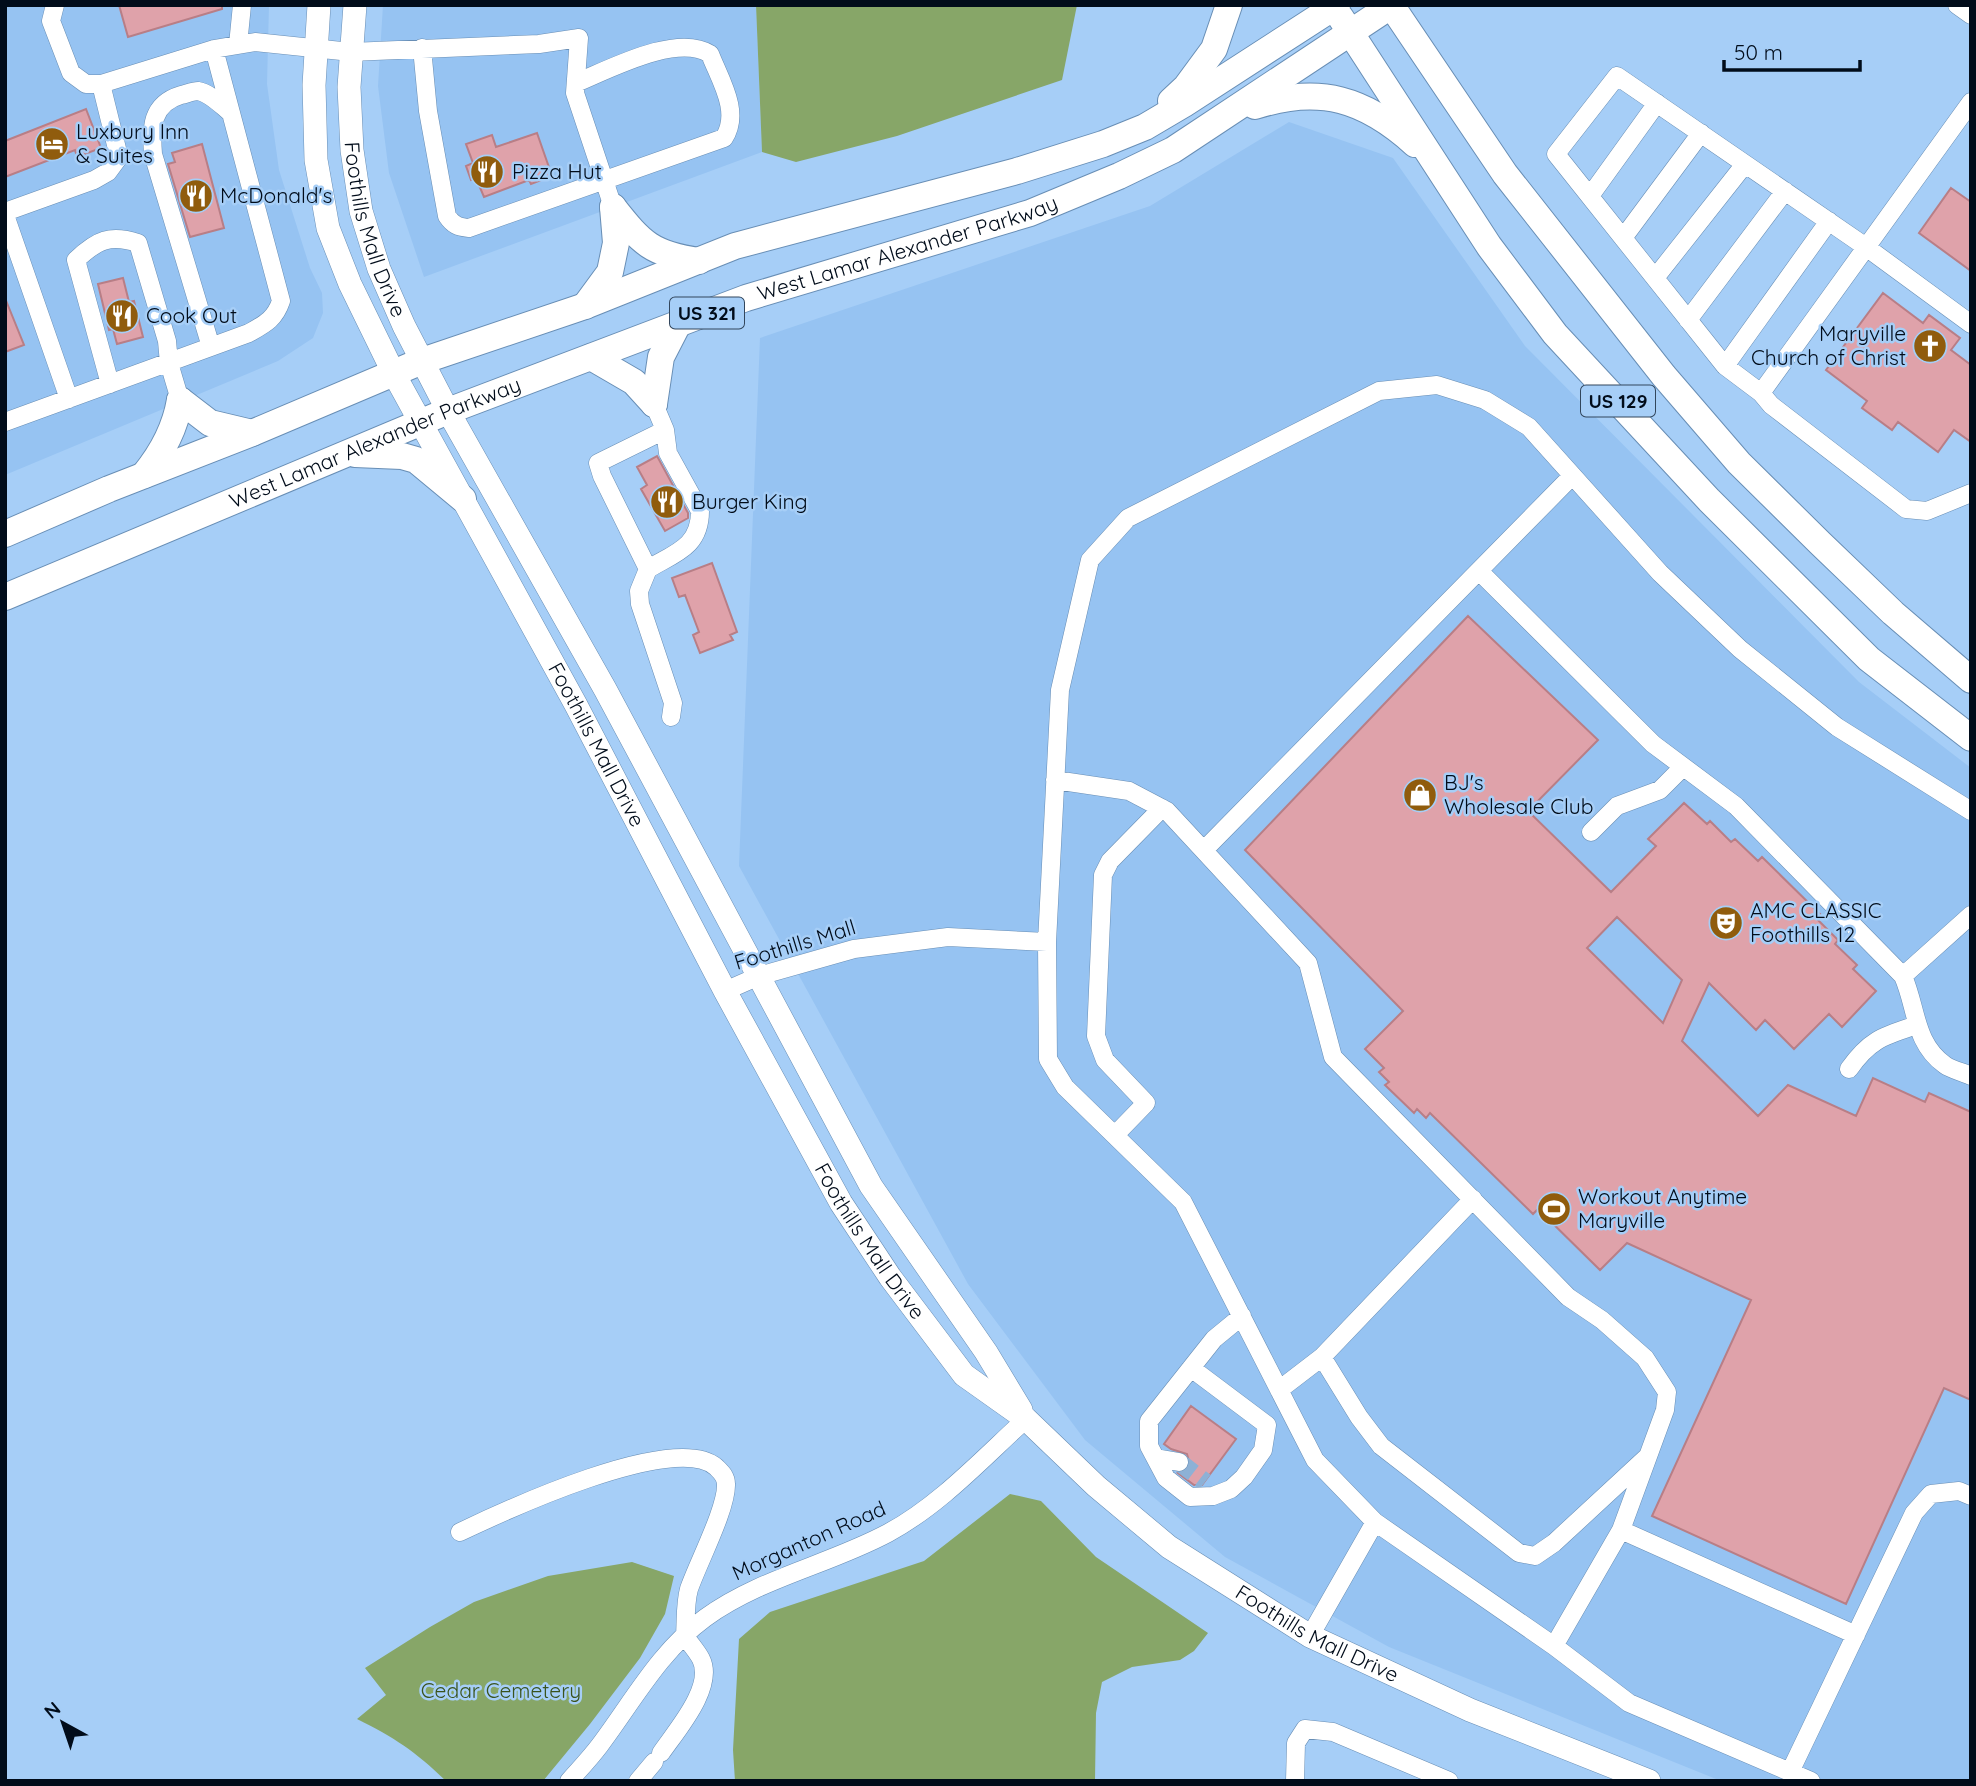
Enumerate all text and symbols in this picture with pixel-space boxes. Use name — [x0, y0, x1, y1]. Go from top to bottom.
scale bar — [1724, 28, 1860, 72]
text: 50 m — [1734, 39, 1783, 65]
place label: Luxbury Inn & Suites — [76, 118, 189, 168]
hotel icon: Luxbury Inn & Suites — [33, 125, 71, 163]
street label: Foothills Mall Drive — [340, 141, 412, 321]
restaurant icon: Pizza Hut — [468, 153, 506, 191]
place label: Pizza Hut — [512, 158, 602, 184]
restaurant icon: McDonald's — [177, 177, 215, 215]
place label: McDonald's — [220, 182, 332, 208]
street label: West Lamar Alexander Parkway — [754, 189, 1061, 306]
restaurant icon: Cook Out — [103, 297, 141, 335]
road number: US 321 — [670, 298, 744, 328]
place label: Cook Out — [146, 302, 237, 328]
place label: Maryville Church of Christ — [1751, 320, 1906, 370]
church icon: Maryville Church of Christ — [1911, 327, 1949, 365]
street label: West Lamar Alexander Parkway — [225, 371, 524, 513]
road number: US 129 — [1581, 386, 1655, 416]
restaurant icon: Burger King — [648, 483, 686, 521]
place label: Burger King — [692, 488, 808, 514]
street label: Foothills Mall Drive — [543, 658, 651, 831]
place label: BJ's Wholesale Club — [1444, 769, 1593, 819]
shop icon: BJ's Wholesale Club — [1401, 776, 1439, 814]
place label: AMC CLASSIC Foothills 12 — [1750, 897, 1882, 947]
theatre icon: AMC CLASSIC Foothills 12 — [1707, 904, 1745, 942]
street label: Foothills Mall — [731, 913, 859, 975]
street label: Foothills Mall Drive — [810, 1158, 931, 1324]
place label: Workout Anytime Maryville — [1578, 1183, 1747, 1233]
sports icon: Workout Anytime Maryville — [1535, 1190, 1573, 1228]
street label: Morganton Road — [728, 1495, 889, 1586]
street label: Foothills Mall Drive — [1231, 1578, 1403, 1687]
park label: Cedar Cemetery — [421, 1677, 581, 1703]
north arrow — [28, 1688, 98, 1758]
text: N — [39, 1696, 65, 1724]

